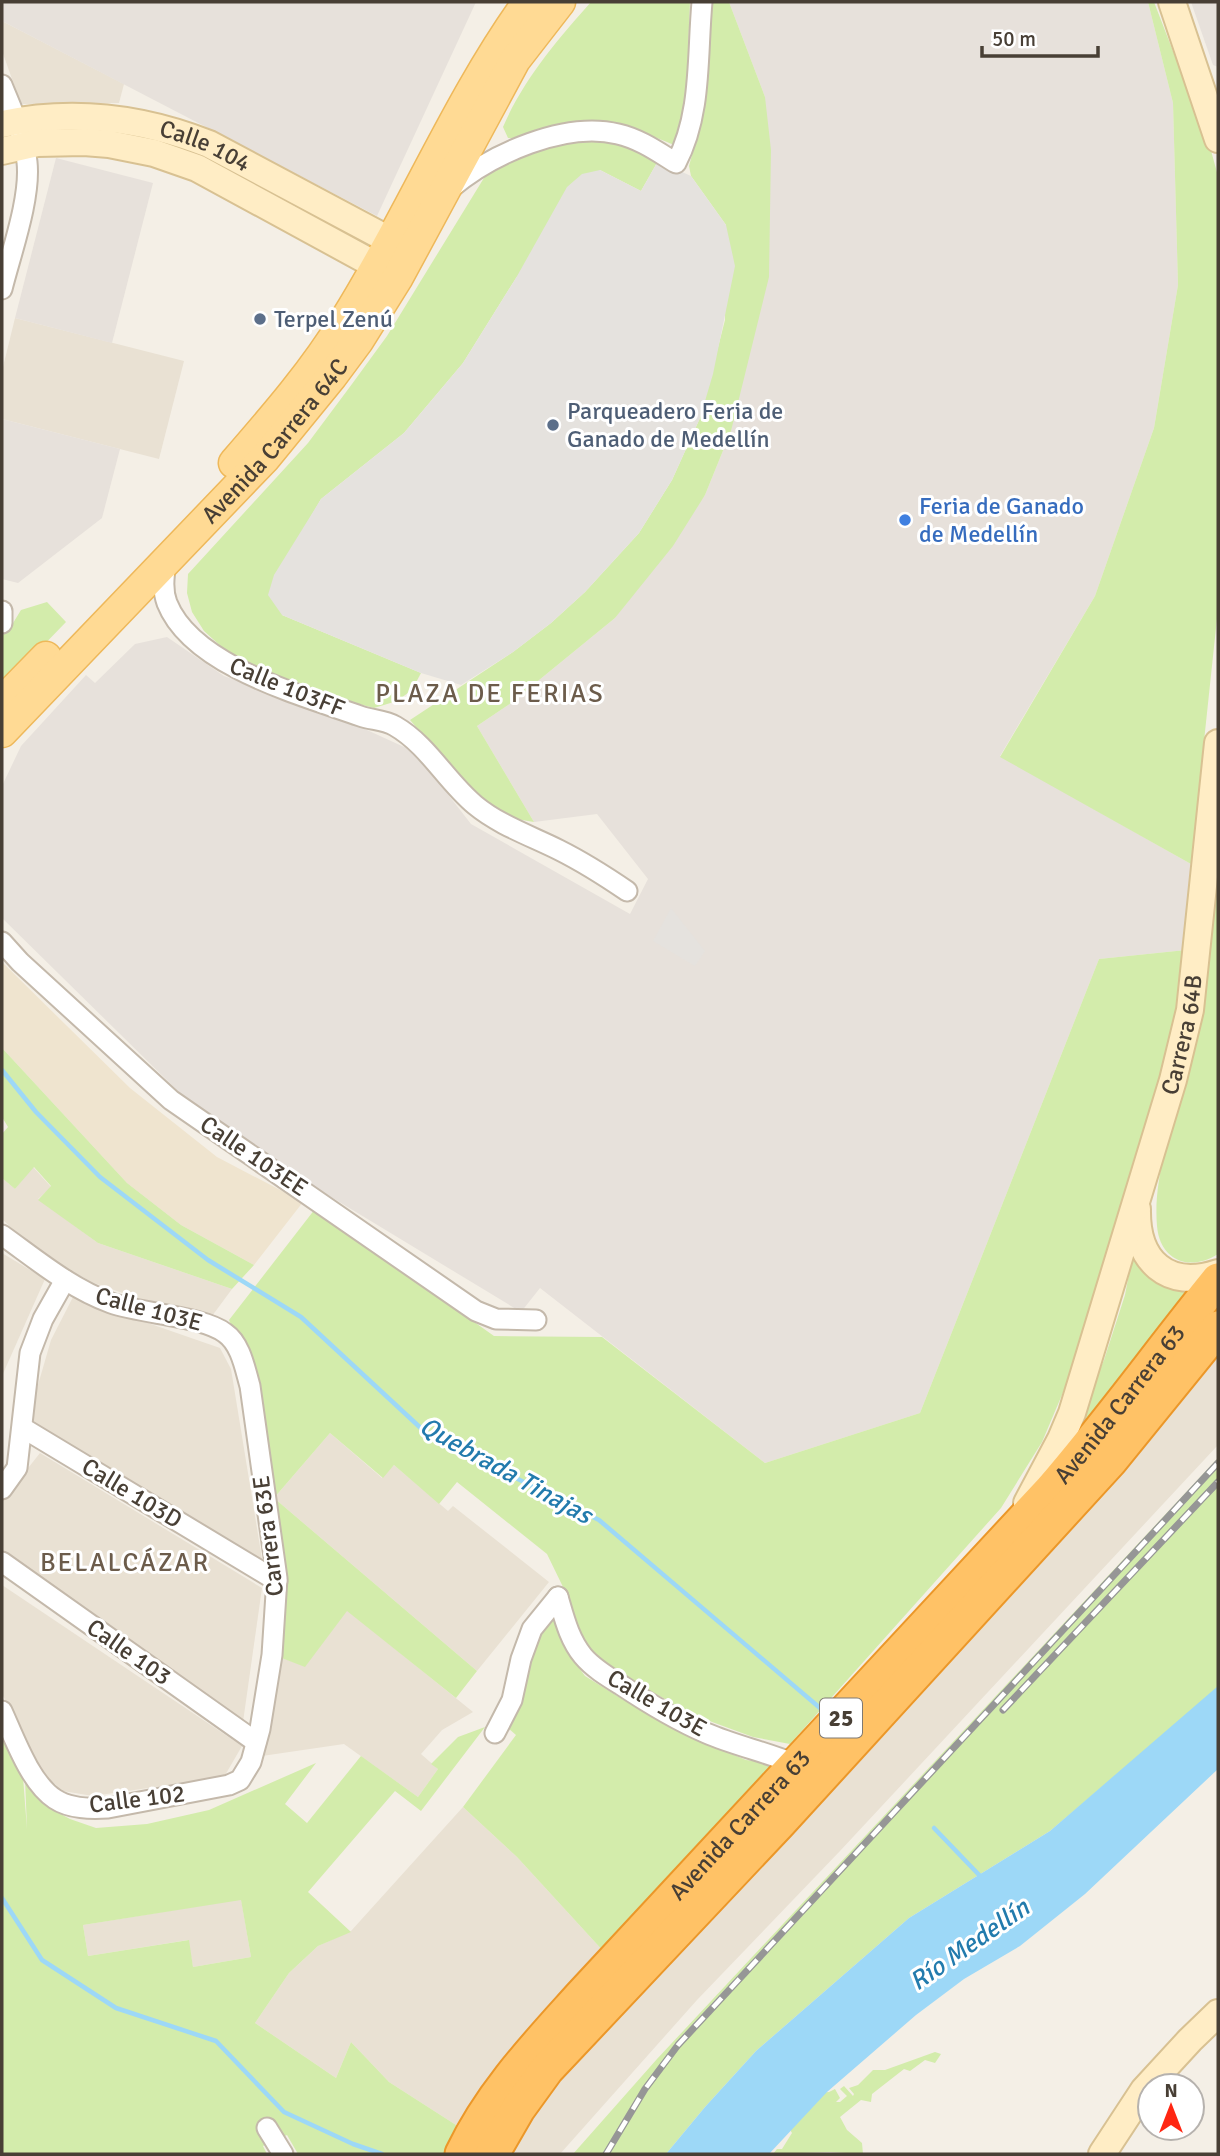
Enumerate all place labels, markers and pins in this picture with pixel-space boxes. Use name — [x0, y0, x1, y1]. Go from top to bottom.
place label: Terpel Zenú — [274, 304, 393, 334]
marker: Terpel Zenú — [252, 311, 268, 327]
place label: Parqueadero Feria de Ganado de Medellín — [567, 396, 783, 454]
marker: Parqueadero Feria de Ganado de Medellín — [545, 417, 561, 433]
place label: Feria de Ganado de Medellín — [919, 491, 1084, 549]
marker: Feria de Ganado de Medellín — [897, 512, 913, 528]

